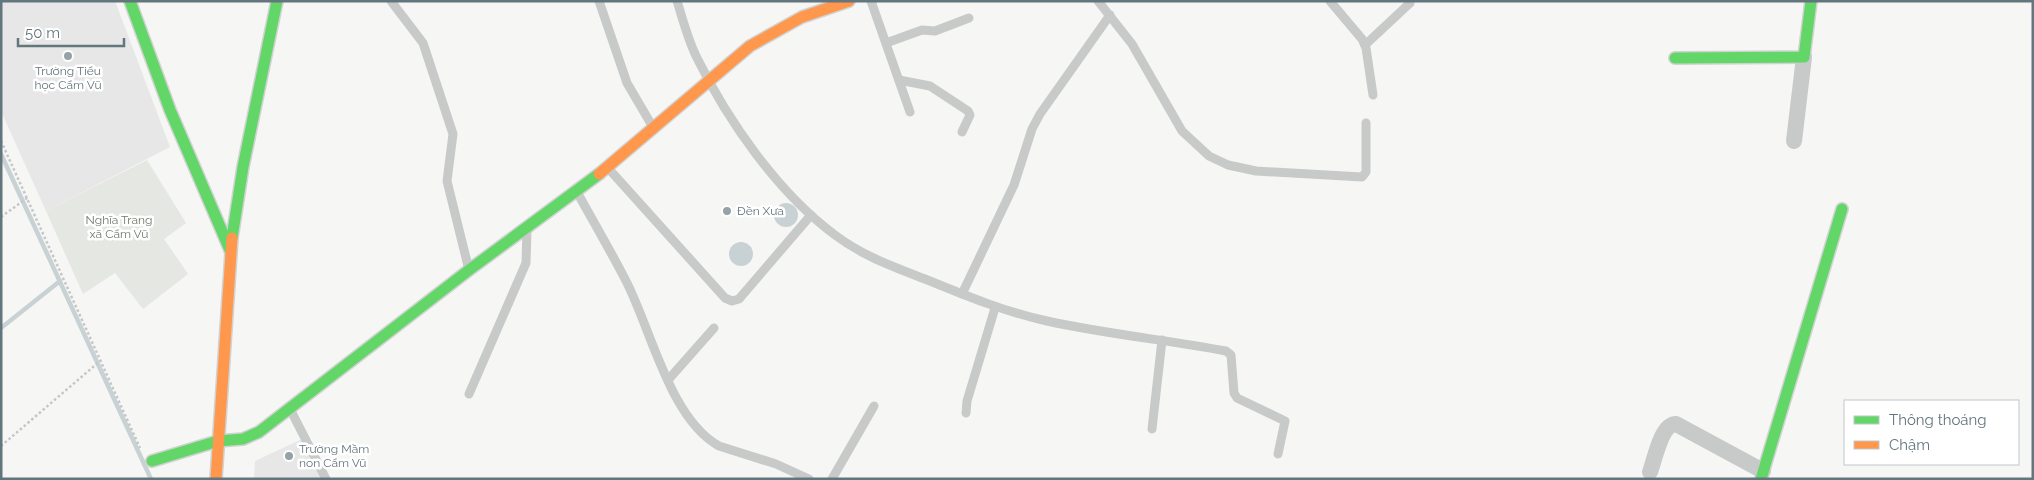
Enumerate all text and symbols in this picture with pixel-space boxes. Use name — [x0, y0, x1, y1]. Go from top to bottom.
scale bar — [18, 15, 124, 47]
text: 50 m — [25, 24, 60, 42]
marker: Trường Tiểu học Cẩm Vũ — [62, 50, 74, 62]
place label: Trường Tiểu học Cẩm Vũ — [34, 64, 102, 92]
place label: Đền Xưa — [737, 204, 784, 218]
marker: Đền Xưa — [721, 205, 733, 217]
park label: Nghĩa Trang xã Cẩm Vũ — [86, 213, 152, 241]
legend — [1844, 400, 2019, 465]
text: Thông thoáng — [1889, 411, 1987, 429]
text: Chậm — [1889, 436, 1930, 454]
place label: Trường Mầm non Cẩm Vũ — [299, 442, 369, 470]
marker: Trường Mầm non Cẩm Vũ — [283, 450, 295, 462]

